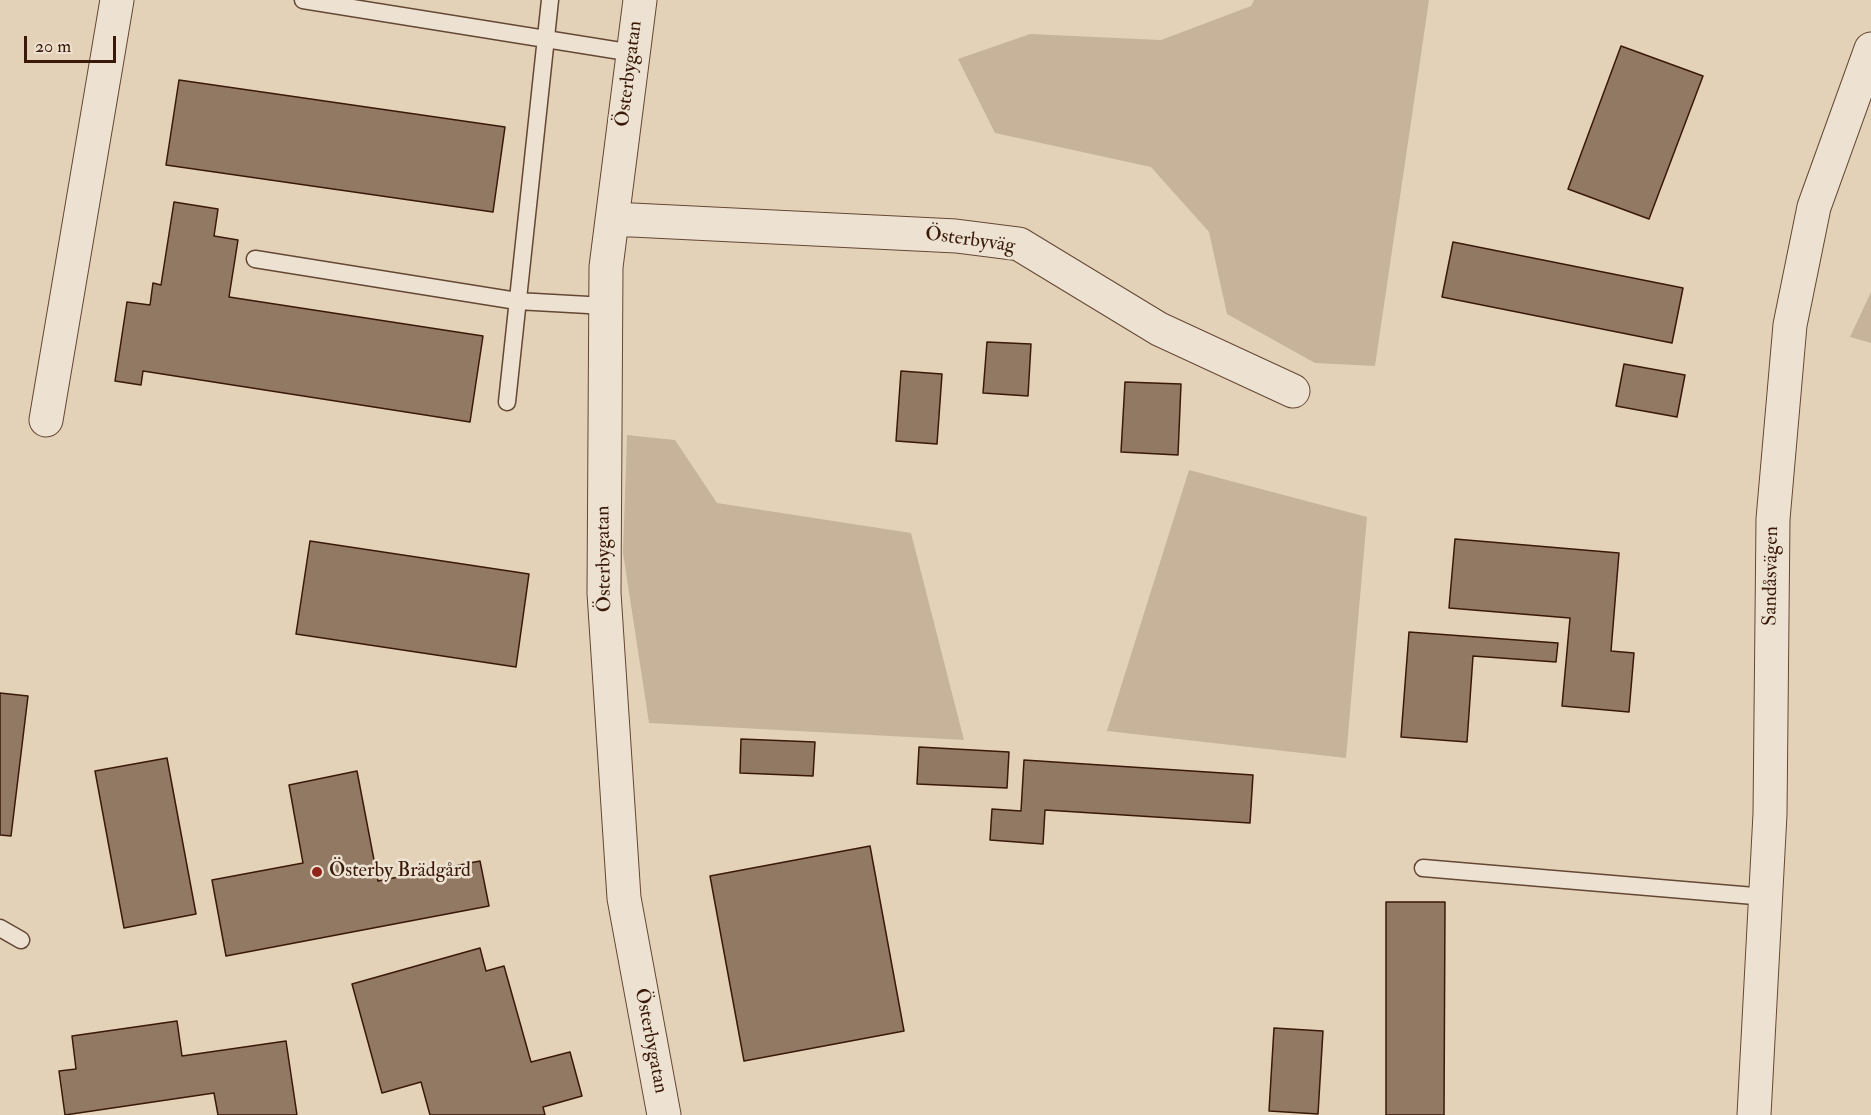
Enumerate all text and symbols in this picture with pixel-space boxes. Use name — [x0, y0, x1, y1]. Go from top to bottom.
street label: Österbygatan — [612, 20, 648, 128]
scale bar — [27, 24, 118, 62]
text: 20 m — [35, 35, 71, 58]
street label: Österbyväg — [924, 223, 1016, 259]
street label: Österbygatan — [592, 505, 618, 613]
street label: Sandåsvägen — [1759, 526, 1785, 626]
place label: Österby Brädgård — [329, 860, 471, 884]
marker: Österby Brädgård — [310, 865, 324, 879]
street label: Österbygatan — [628, 986, 672, 1096]

